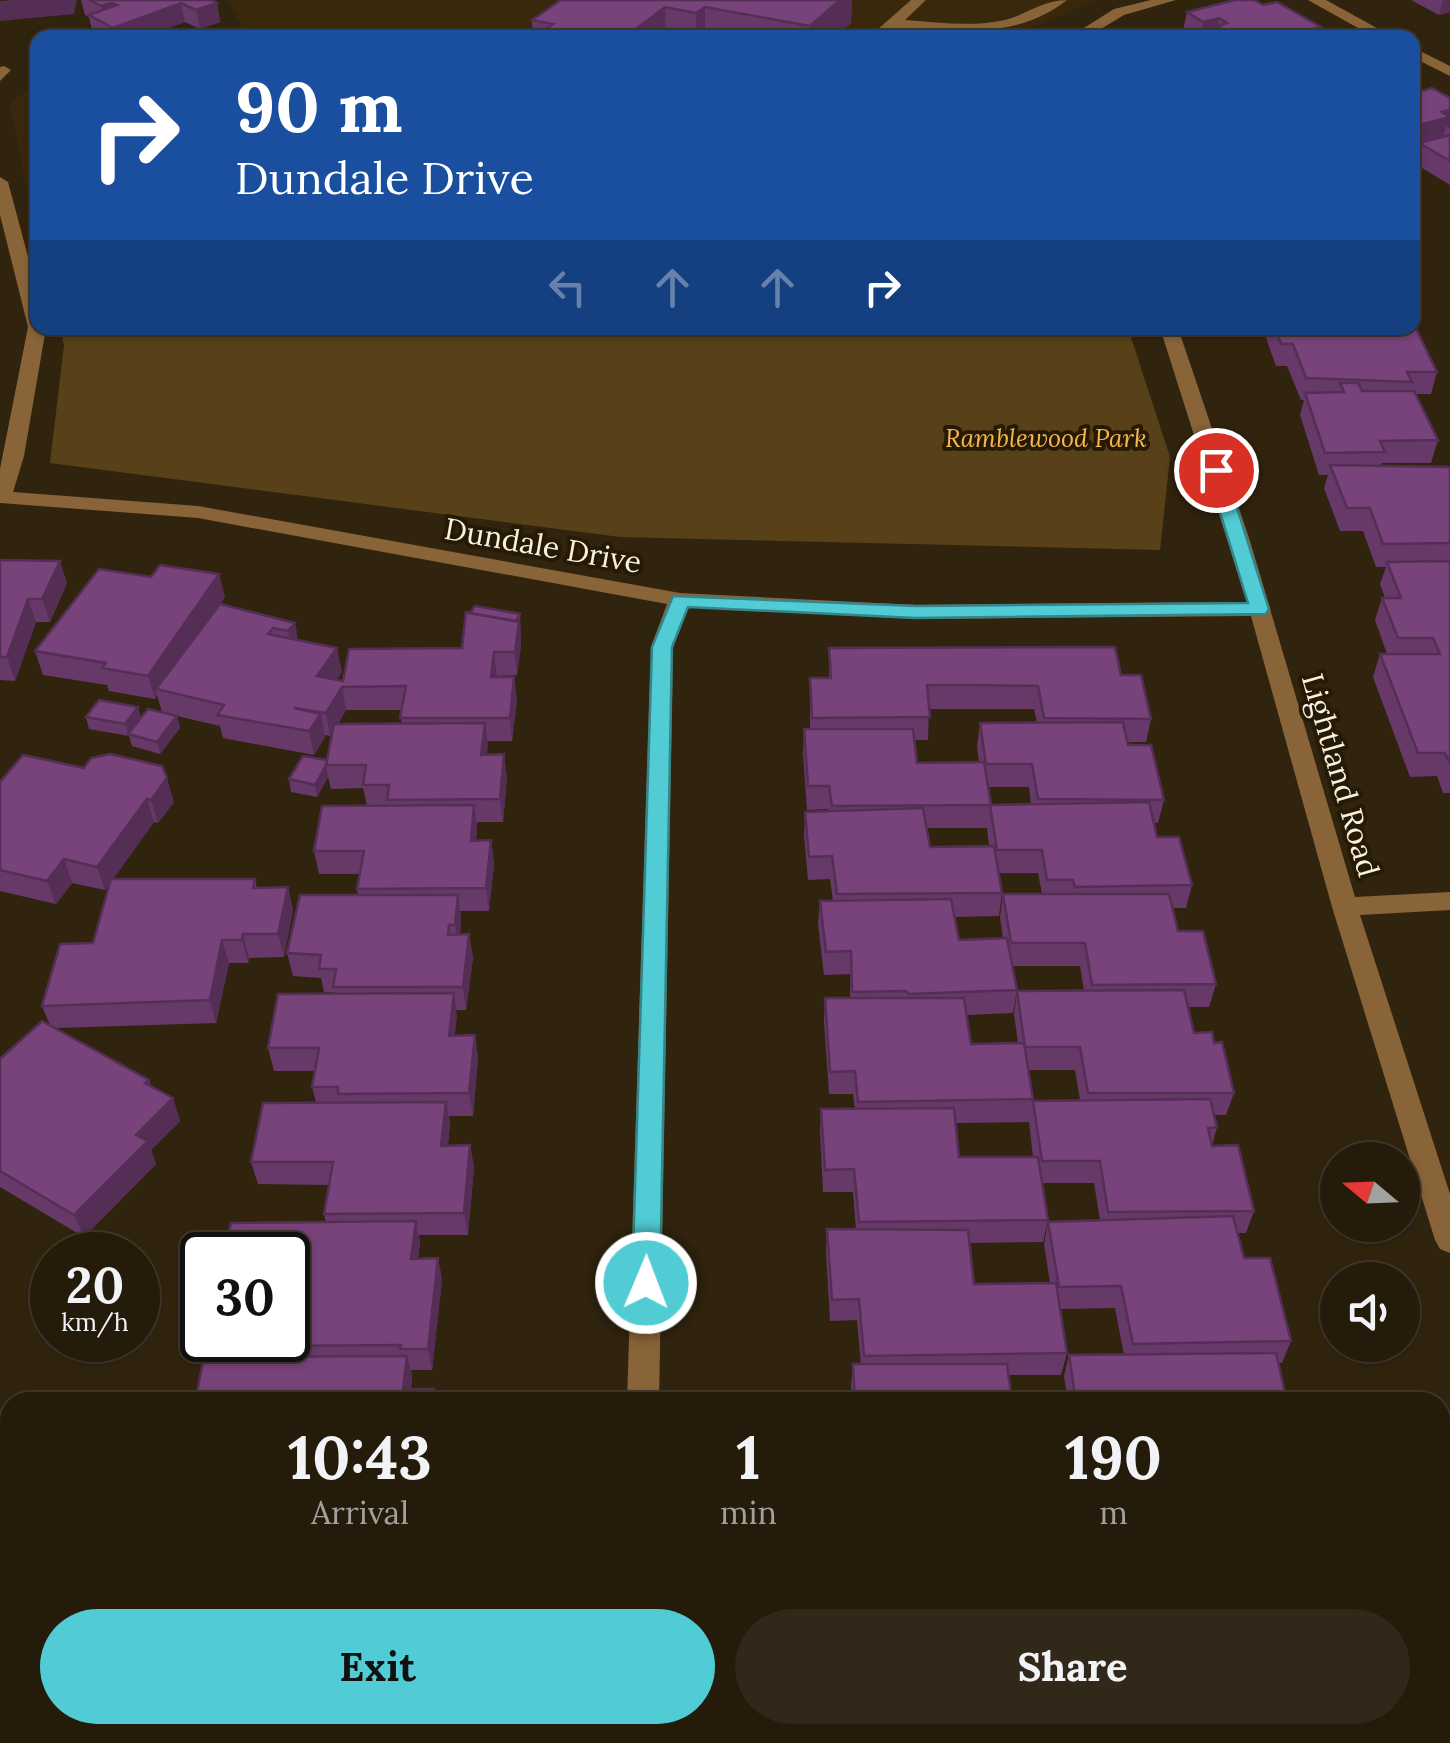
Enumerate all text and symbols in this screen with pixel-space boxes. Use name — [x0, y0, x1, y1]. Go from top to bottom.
text: 90 m — [235, 62, 403, 151]
icon: right — [70, 70, 200, 200]
text: Dundale Drive — [235, 149, 534, 206]
icon: left — [540, 260, 595, 315]
icon: ahead — [645, 260, 700, 315]
icon: ahead — [750, 260, 805, 315]
icon: right — [855, 260, 910, 315]
park label: Ramblewood Park — [945, 422, 1147, 454]
pin — [1174, 428, 1259, 513]
icon: arrive — [1189, 443, 1244, 498]
street label: Dundale Drive — [442, 509, 644, 581]
street label: Lightland Road — [1293, 669, 1388, 881]
north arrow — [1320, 1142, 1420, 1242]
map controls — [1320, 1142, 1420, 1362]
position arrow — [594, 1231, 698, 1335]
speed limit sign: 30 — [180, 1232, 310, 1362]
text: 20 — [66, 1253, 124, 1317]
button: sound — [1320, 1262, 1420, 1362]
text: km/h — [61, 1306, 129, 1338]
text: 10:43 — [288, 1419, 432, 1495]
text: 1 — [736, 1419, 761, 1495]
text: 190 — [1065, 1419, 1162, 1495]
text: Arrival — [311, 1492, 409, 1533]
text: min — [720, 1492, 777, 1533]
text: m — [1099, 1492, 1128, 1533]
button: Exit — [40, 1609, 715, 1724]
button: Share — [735, 1609, 1410, 1724]

